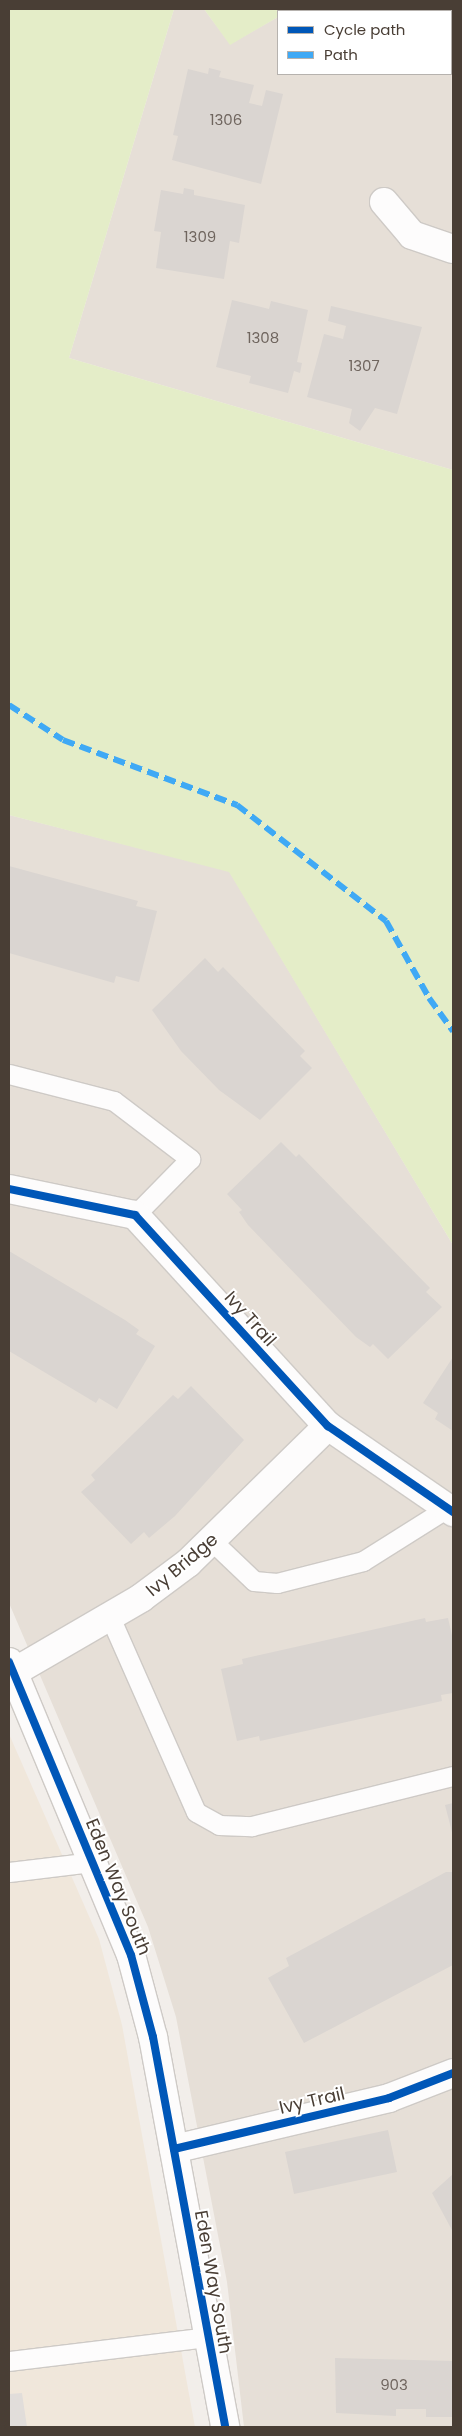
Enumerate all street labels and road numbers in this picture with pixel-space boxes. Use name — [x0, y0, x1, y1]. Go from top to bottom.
street label: Ivy Trail — [220, 1287, 280, 1351]
street label: Ivy Bridge — [142, 1529, 222, 1601]
street label: Eden Way South — [81, 1816, 155, 1958]
street label: Ivy Trail — [277, 2083, 347, 2119]
street label: Eden Way South — [190, 2209, 236, 2355]

